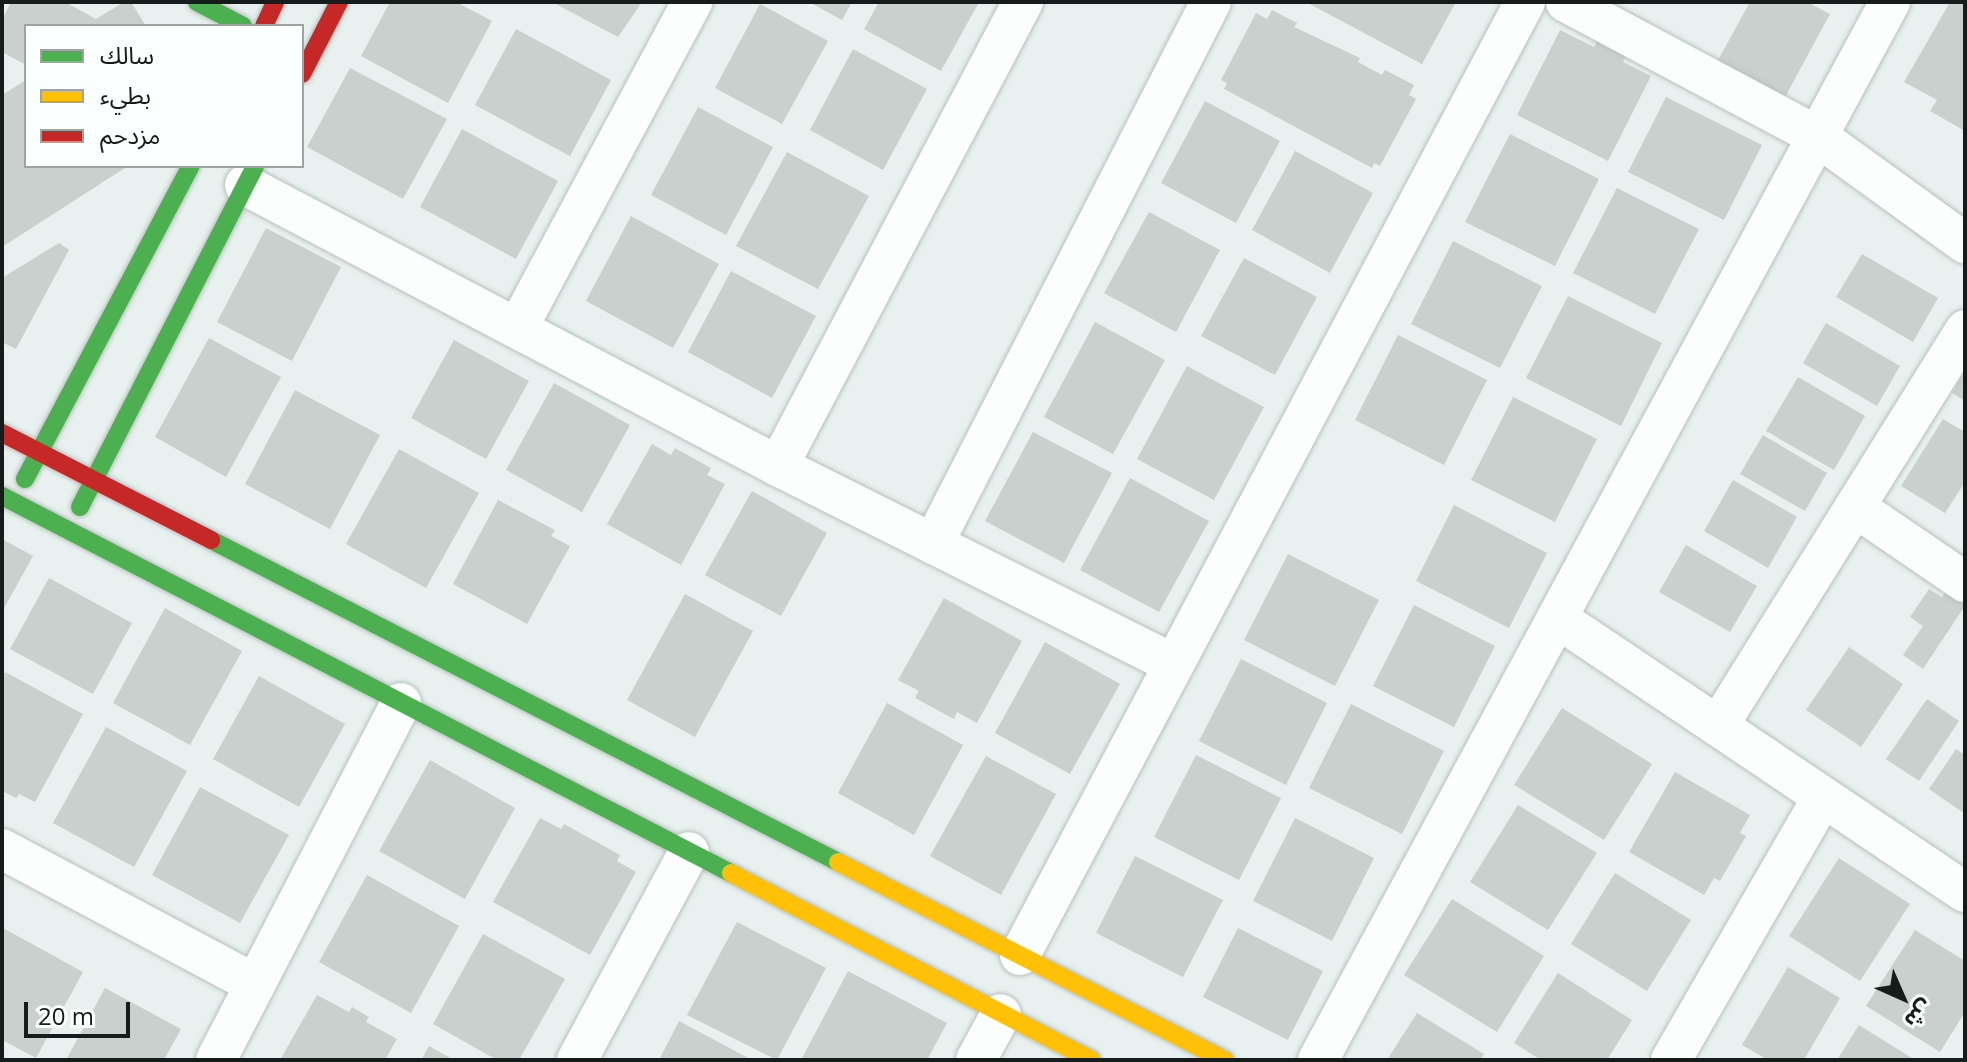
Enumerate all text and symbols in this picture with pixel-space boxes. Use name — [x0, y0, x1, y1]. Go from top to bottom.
legend — [24, 24, 304, 168]
text: سالك — [100, 38, 154, 71]
text: بطيء — [100, 78, 151, 111]
text: مزدحم — [100, 118, 160, 151]
north arrow — [1863, 958, 1943, 1038]
scale bar — [28, 986, 134, 1036]
text: ش — [1899, 994, 1941, 1036]
text: 20 m — [38, 999, 94, 1032]

